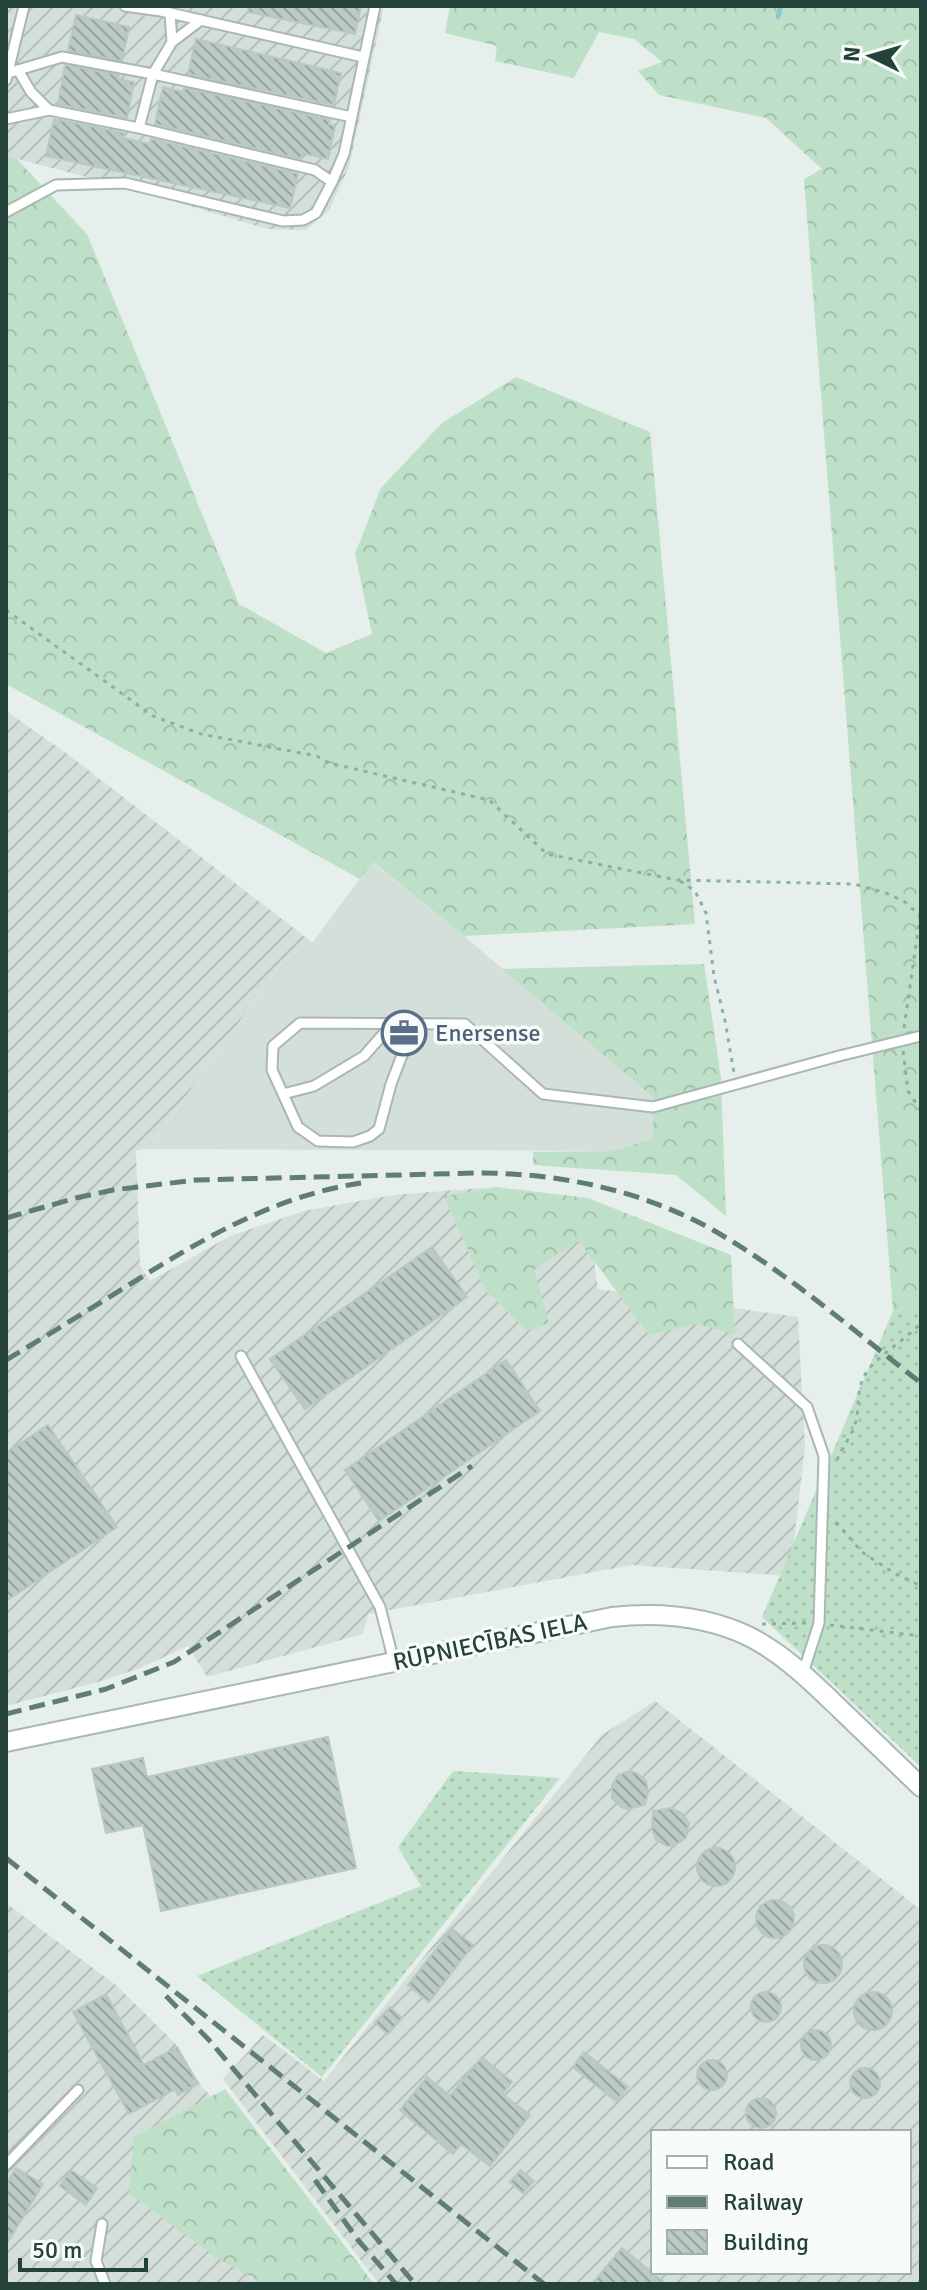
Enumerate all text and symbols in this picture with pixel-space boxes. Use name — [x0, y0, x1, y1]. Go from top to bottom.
north arrow — [831, 16, 911, 96]
text: N — [837, 45, 866, 63]
office icon: Enersense — [380, 1009, 428, 1057]
place label: Enersense — [435, 1018, 541, 1048]
street label: RŪPNIECĪBAS IELA — [390, 1607, 590, 1677]
legend — [651, 2130, 911, 2274]
text: Road — [723, 2147, 774, 2177]
text: Railway — [723, 2187, 803, 2217]
scale bar — [20, 2222, 146, 2272]
text: Building — [723, 2227, 809, 2257]
text: 50 m — [32, 2235, 82, 2265]

